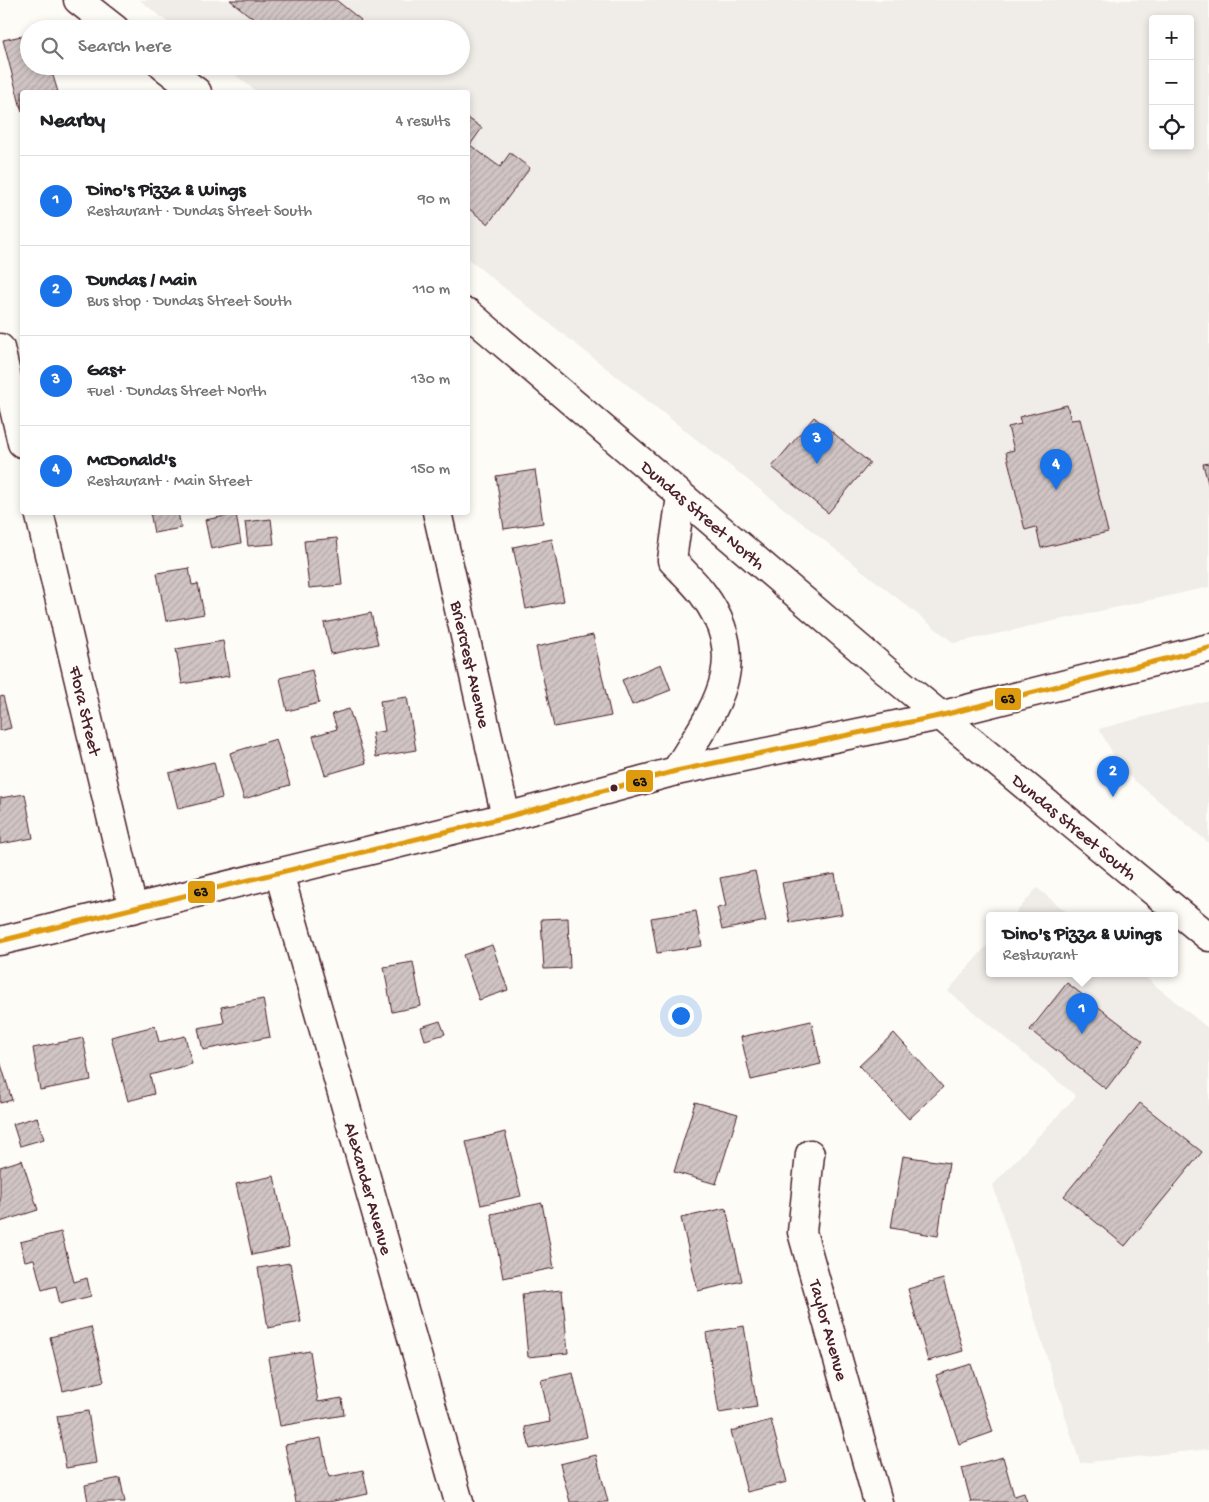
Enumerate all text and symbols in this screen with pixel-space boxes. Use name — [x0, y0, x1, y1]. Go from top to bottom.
map controls — [1149, 15, 1194, 150]
button: + — [1149, 15, 1194, 60]
search box — [20, 20, 470, 75]
icon: search — [38, 34, 66, 62]
text: Search here — [78, 36, 172, 59]
button: − — [1149, 60, 1194, 105]
button: locate — [1149, 105, 1194, 150]
text: Nearby — [40, 110, 105, 135]
text: 4 results — [395, 113, 450, 132]
text: Dino's Pizza & Wings — [87, 180, 245, 203]
text: 1 — [53, 191, 59, 210]
text: 90 m — [418, 191, 450, 210]
text: Restaurant · Dundas Street South — [87, 203, 312, 222]
text: Dundas / Main — [87, 270, 196, 293]
text: 2 — [52, 281, 60, 300]
text: 110 m — [413, 281, 450, 300]
text: Bus stop · Dundas Street South — [87, 293, 292, 312]
text: Gas+ — [87, 360, 126, 383]
text: 3 — [52, 371, 60, 390]
text: 130 m — [411, 371, 450, 390]
text: Fuel · Dundas Street North — [87, 383, 267, 402]
pin: 3 — [801, 423, 833, 464]
pin: 4 — [1040, 449, 1072, 490]
text: McDonald's — [87, 450, 176, 473]
street label: Dundas Street North — [635, 457, 769, 576]
text: 4 — [52, 461, 60, 480]
text: 150 m — [411, 461, 450, 480]
text: Restaurant · Main Street — [87, 473, 251, 492]
street label: Briercrest Avenue — [444, 598, 494, 731]
street label: Flora Street — [63, 663, 105, 759]
line badge: 63 — [994, 687, 1022, 711]
text: 63 — [1001, 692, 1015, 709]
pin: 2 — [1097, 756, 1129, 797]
line badge: 63 — [625, 769, 654, 793]
street label: Dundas Street South — [1006, 770, 1140, 886]
text: 63 — [633, 775, 647, 792]
unlabelled marker — [609, 783, 619, 793]
line badge: 63 — [187, 880, 216, 904]
text: 63 — [194, 885, 208, 902]
popup — [986, 912, 1178, 977]
text: Dino's Pizza & Wings — [1003, 924, 1161, 947]
text: Restaurant — [1003, 947, 1077, 966]
pin: 1 — [1066, 993, 1098, 1034]
your location — [668, 1003, 694, 1029]
street label: Alexander Avenue — [338, 1120, 396, 1258]
street label: Taylor Avenue — [803, 1277, 851, 1384]

